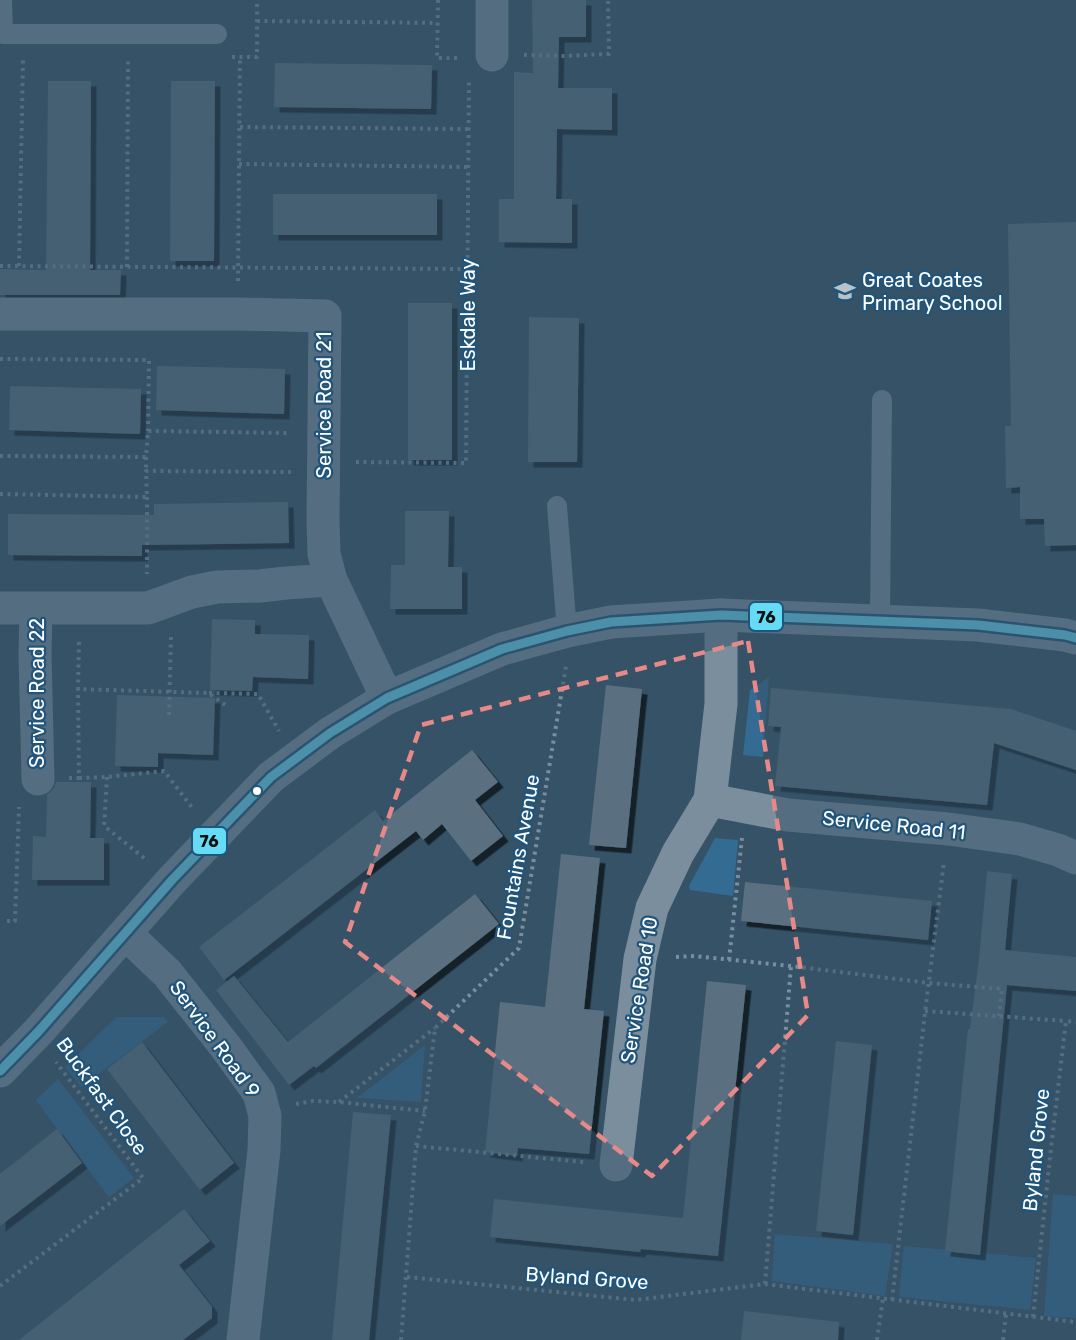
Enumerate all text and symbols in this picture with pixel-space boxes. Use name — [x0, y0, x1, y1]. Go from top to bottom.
street label: Eskdale Way — [456, 258, 480, 372]
place label: Great Coates Primary School — [862, 268, 1003, 315]
school or university icon: Great Coates Primary School — [833, 279, 857, 303]
street label: Service Road 21 — [312, 332, 336, 478]
line badge: 76 — [749, 602, 783, 631]
text: 76 — [756, 608, 776, 627]
street label: Service Road 22 — [25, 618, 49, 768]
street label: Fountains Avenue — [492, 772, 544, 942]
unlabelled marker — [251, 785, 263, 797]
street label: Service Road 11 — [821, 806, 967, 844]
line badge: 76 — [192, 827, 227, 855]
text: 76 — [199, 832, 219, 851]
street label: Service Road 10 — [616, 915, 662, 1065]
street label: Service Road 9 — [165, 976, 265, 1102]
street label: Buckfast Close — [51, 1033, 153, 1159]
street label: Byland Grove — [1018, 1087, 1054, 1213]
street label: Byland Grove — [525, 1262, 649, 1294]

